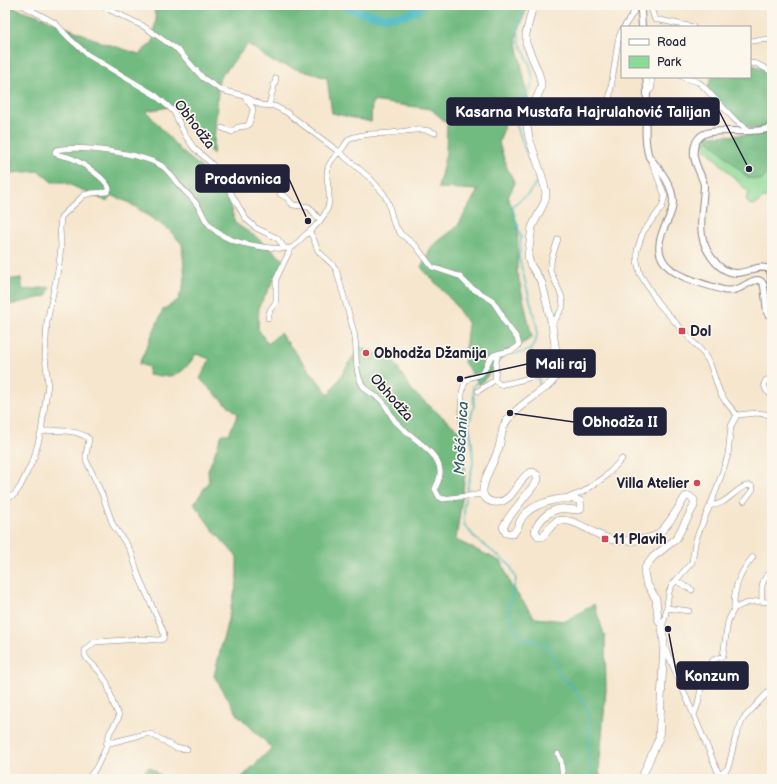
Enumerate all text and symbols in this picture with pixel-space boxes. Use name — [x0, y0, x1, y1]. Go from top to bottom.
legend — [621, 26, 751, 78]
text: Road — [657, 35, 686, 50]
text: Park — [657, 55, 681, 70]
street label: Obhodža — [171, 96, 219, 152]
callout: Kasarna Mustafa Hajrulahović Talijan — [447, 98, 719, 125]
text: Kasarna Mustafa Hajrulahović Talijan — [455, 103, 711, 122]
callout: Prodavnica — [196, 165, 289, 192]
text: Prodavnica — [205, 170, 281, 189]
place label: Dol — [690, 323, 711, 340]
marker: Dol — [677, 326, 687, 336]
place label: Obhodža Džamija — [374, 345, 487, 362]
marker: Obhodža Džamija — [361, 348, 371, 358]
callout: Mali raj — [527, 350, 595, 377]
text: Mali raj — [535, 355, 587, 374]
street label: Obhodža — [366, 370, 417, 424]
water label: Mošćanica — [450, 401, 473, 475]
callout: Obhodža II — [574, 408, 666, 435]
text: Obhodža II — [582, 413, 658, 432]
place label: Villa Atelier — [617, 475, 689, 492]
marker: Villa Atelier — [692, 478, 702, 488]
place label: 11 Plavih — [613, 531, 667, 548]
marker: 11 Plavih — [600, 534, 610, 544]
callout: Konzum — [677, 662, 748, 689]
text: Konzum — [684, 667, 740, 686]

